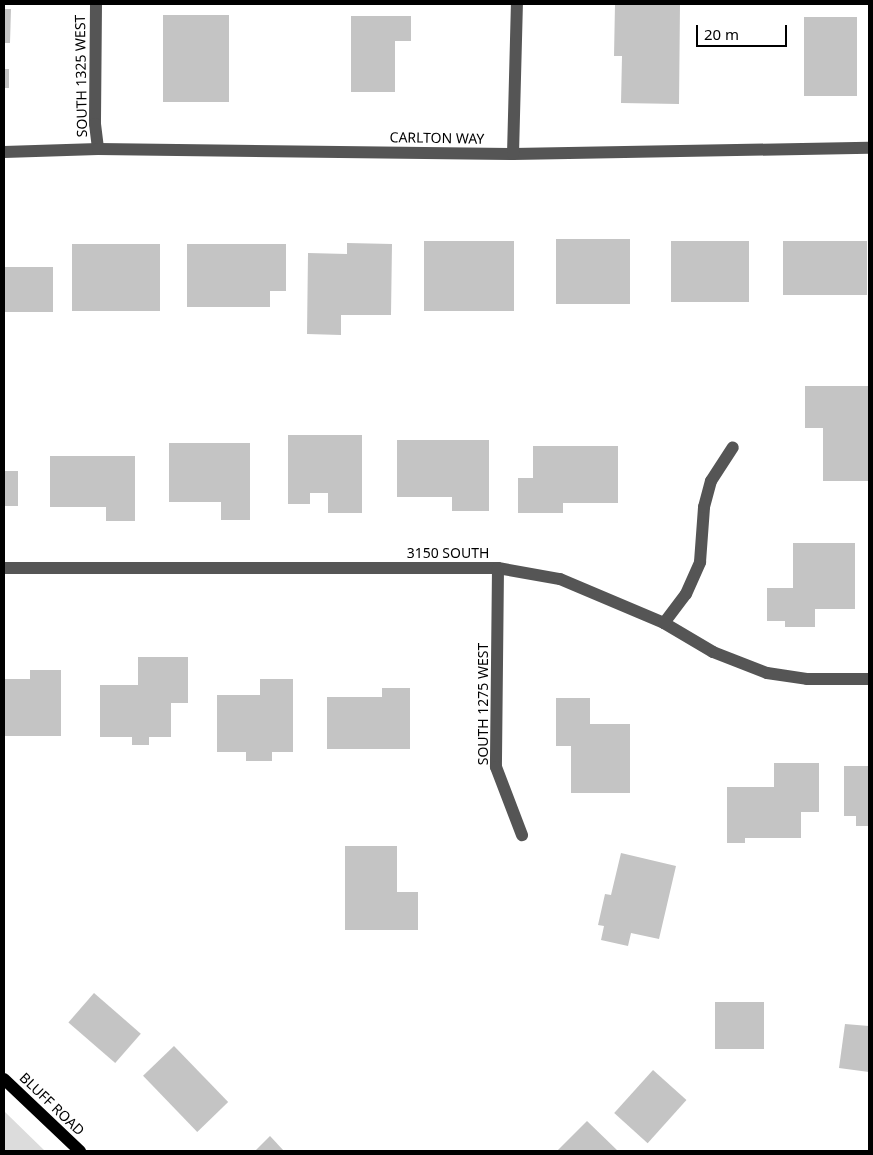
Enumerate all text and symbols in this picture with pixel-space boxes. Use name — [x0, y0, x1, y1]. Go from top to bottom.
street label: SOUTH 1325 WEST — [72, 15, 90, 137]
scale bar — [698, 15, 789, 47]
text: 20 m — [704, 24, 739, 44]
street label: CARLTON WAY — [389, 129, 485, 147]
street label: 3150 SOUTH — [407, 545, 489, 561]
street label: SOUTH 1275 WEST — [475, 643, 491, 765]
street label: BLUFF ROAD — [16, 1069, 88, 1139]

